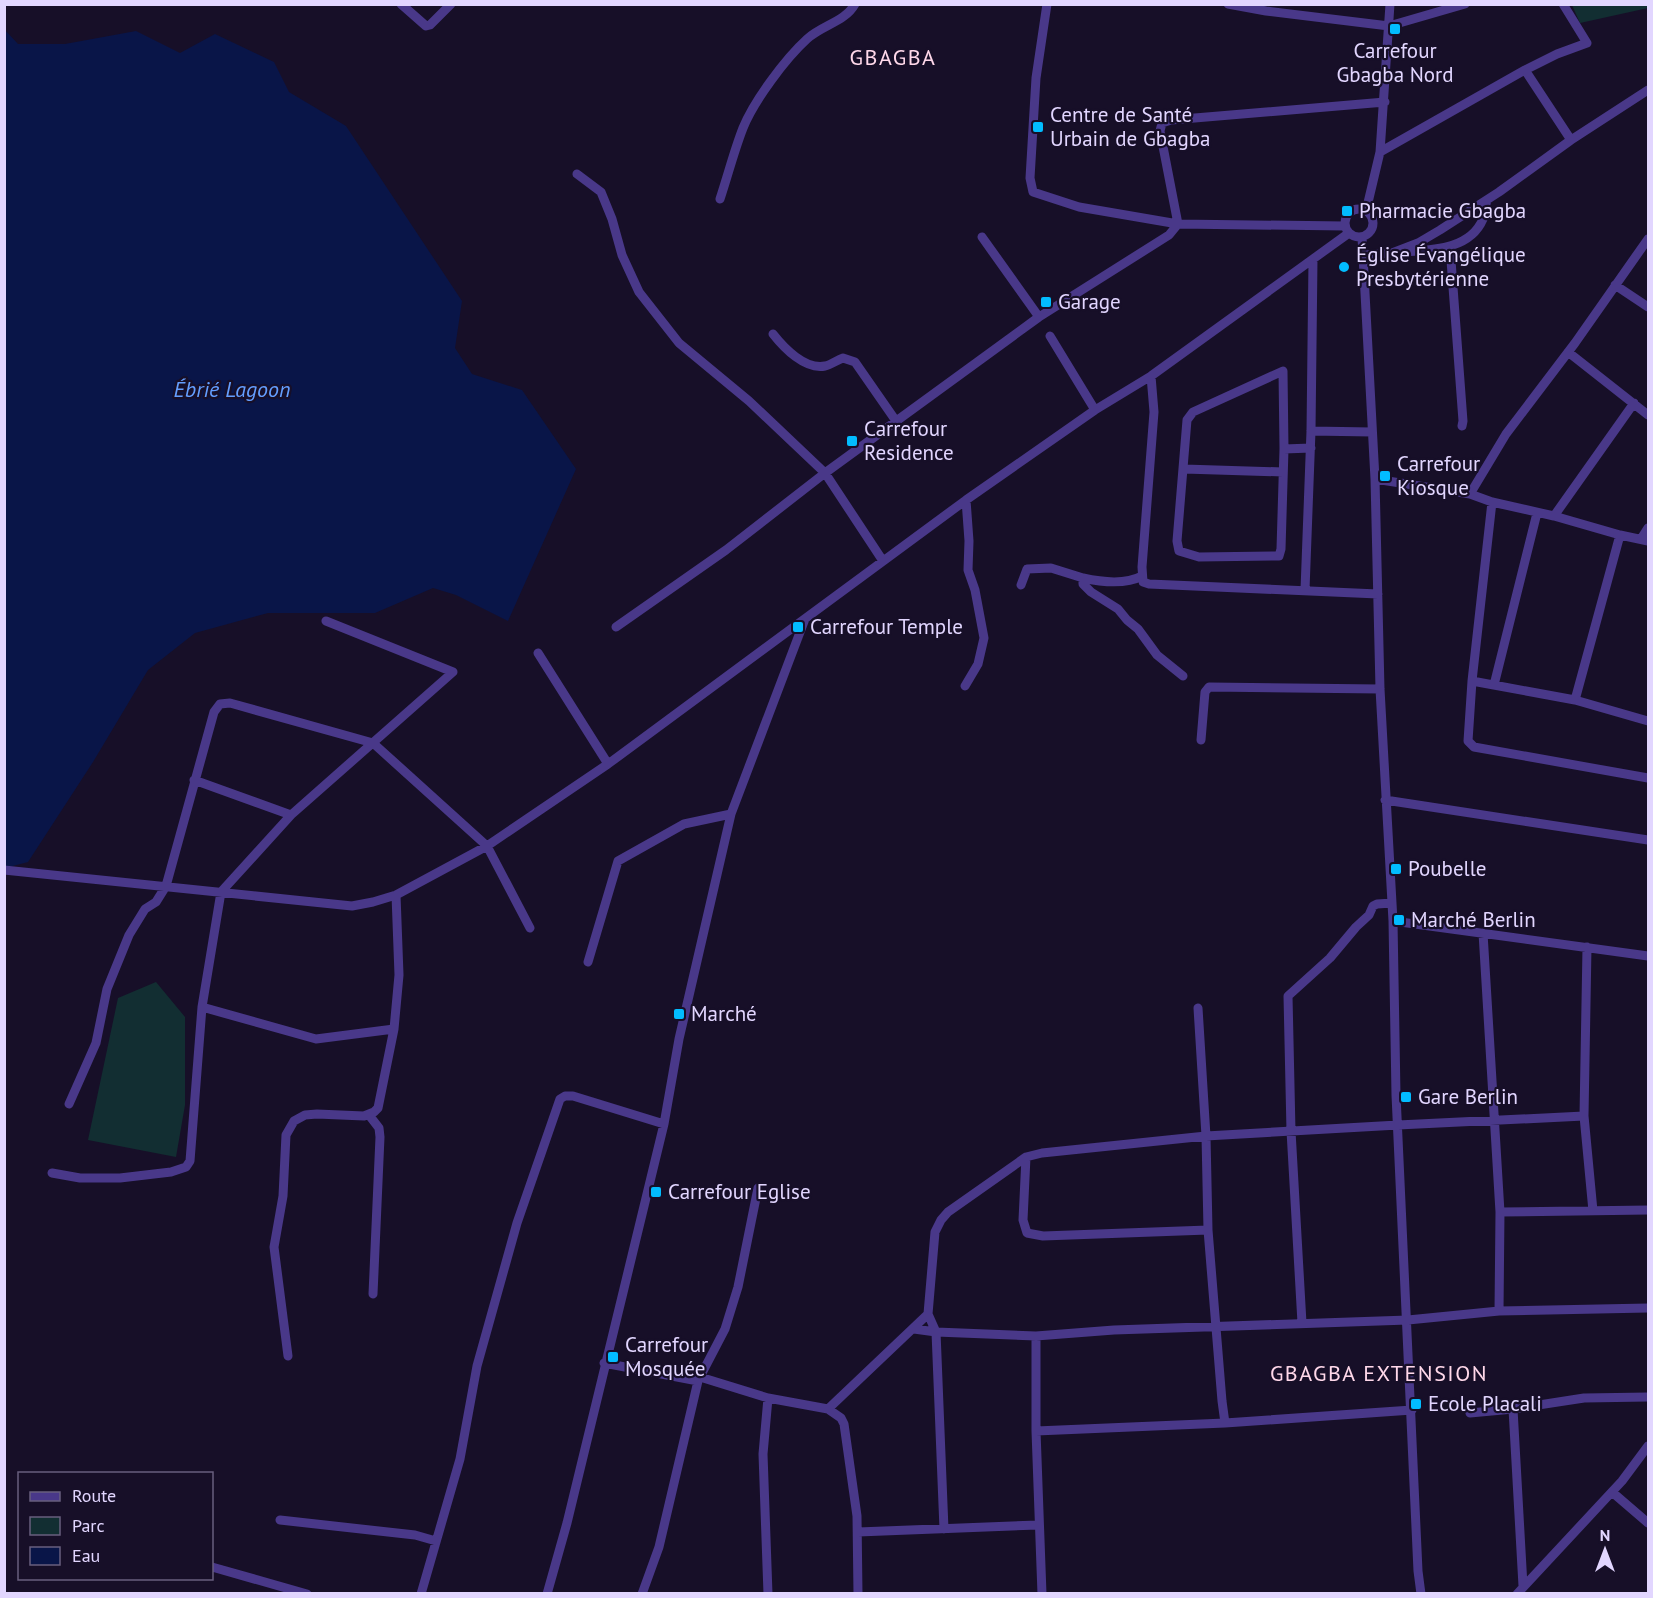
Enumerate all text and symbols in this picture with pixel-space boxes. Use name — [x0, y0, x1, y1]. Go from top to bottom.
marker: Carrefour Gbagba Nord — [1388, 22, 1402, 36]
place label: Carrefour Gbagba Nord — [1336, 37, 1454, 88]
district label: GBAGBA — [850, 43, 936, 71]
place label: Centre de Santé Urbain de Gbagba — [1050, 101, 1211, 152]
marker: Centre de Santé Urbain de Gbagba — [1031, 120, 1045, 134]
place label: Pharmacie Gbagba — [1359, 197, 1526, 224]
marker: Pharmacie Gbagba — [1340, 204, 1354, 218]
place label: Église Évangélique Presbytérienne — [1356, 241, 1526, 292]
marker: Église Évangélique Presbytérienne — [1337, 260, 1351, 274]
place label: Garage — [1058, 288, 1121, 315]
marker: Garage — [1039, 295, 1053, 309]
water label: Ébrié Lagoon — [174, 375, 290, 403]
place label: Carrefour Residence — [864, 415, 954, 466]
marker: Carrefour Residence — [845, 434, 859, 448]
place label: Carrefour Kiosque — [1397, 450, 1480, 501]
marker: Carrefour Kiosque — [1378, 469, 1392, 483]
place label: Carrefour Temple — [810, 613, 963, 640]
marker: Carrefour Temple — [791, 620, 805, 634]
place label: Poubelle — [1408, 855, 1487, 882]
marker: Poubelle — [1389, 862, 1403, 876]
place label: Marché Berlin — [1411, 906, 1536, 933]
marker: Marché Berlin — [1392, 913, 1406, 927]
place label: Marché — [691, 1000, 757, 1027]
marker: Marché — [672, 1007, 686, 1021]
place label: Gare Berlin — [1418, 1083, 1518, 1110]
marker: Gare Berlin — [1399, 1090, 1413, 1104]
place label: Carrefour Eglise — [668, 1178, 811, 1205]
marker: Carrefour Eglise — [649, 1185, 663, 1199]
place label: Carrefour Mosquée — [625, 1331, 708, 1382]
marker: Carrefour Mosquée — [606, 1350, 620, 1364]
district label: GBAGBA EXTENSION — [1270, 1359, 1488, 1387]
place label: Ecole Placali — [1428, 1390, 1542, 1417]
marker: Ecole Placali — [1409, 1397, 1423, 1411]
legend — [18, 1472, 213, 1580]
text: Route — [72, 1484, 116, 1507]
text: Parc — [72, 1514, 105, 1537]
north arrow — [1575, 1520, 1635, 1580]
text: N — [1600, 1525, 1610, 1545]
text: Eau — [72, 1544, 100, 1567]

